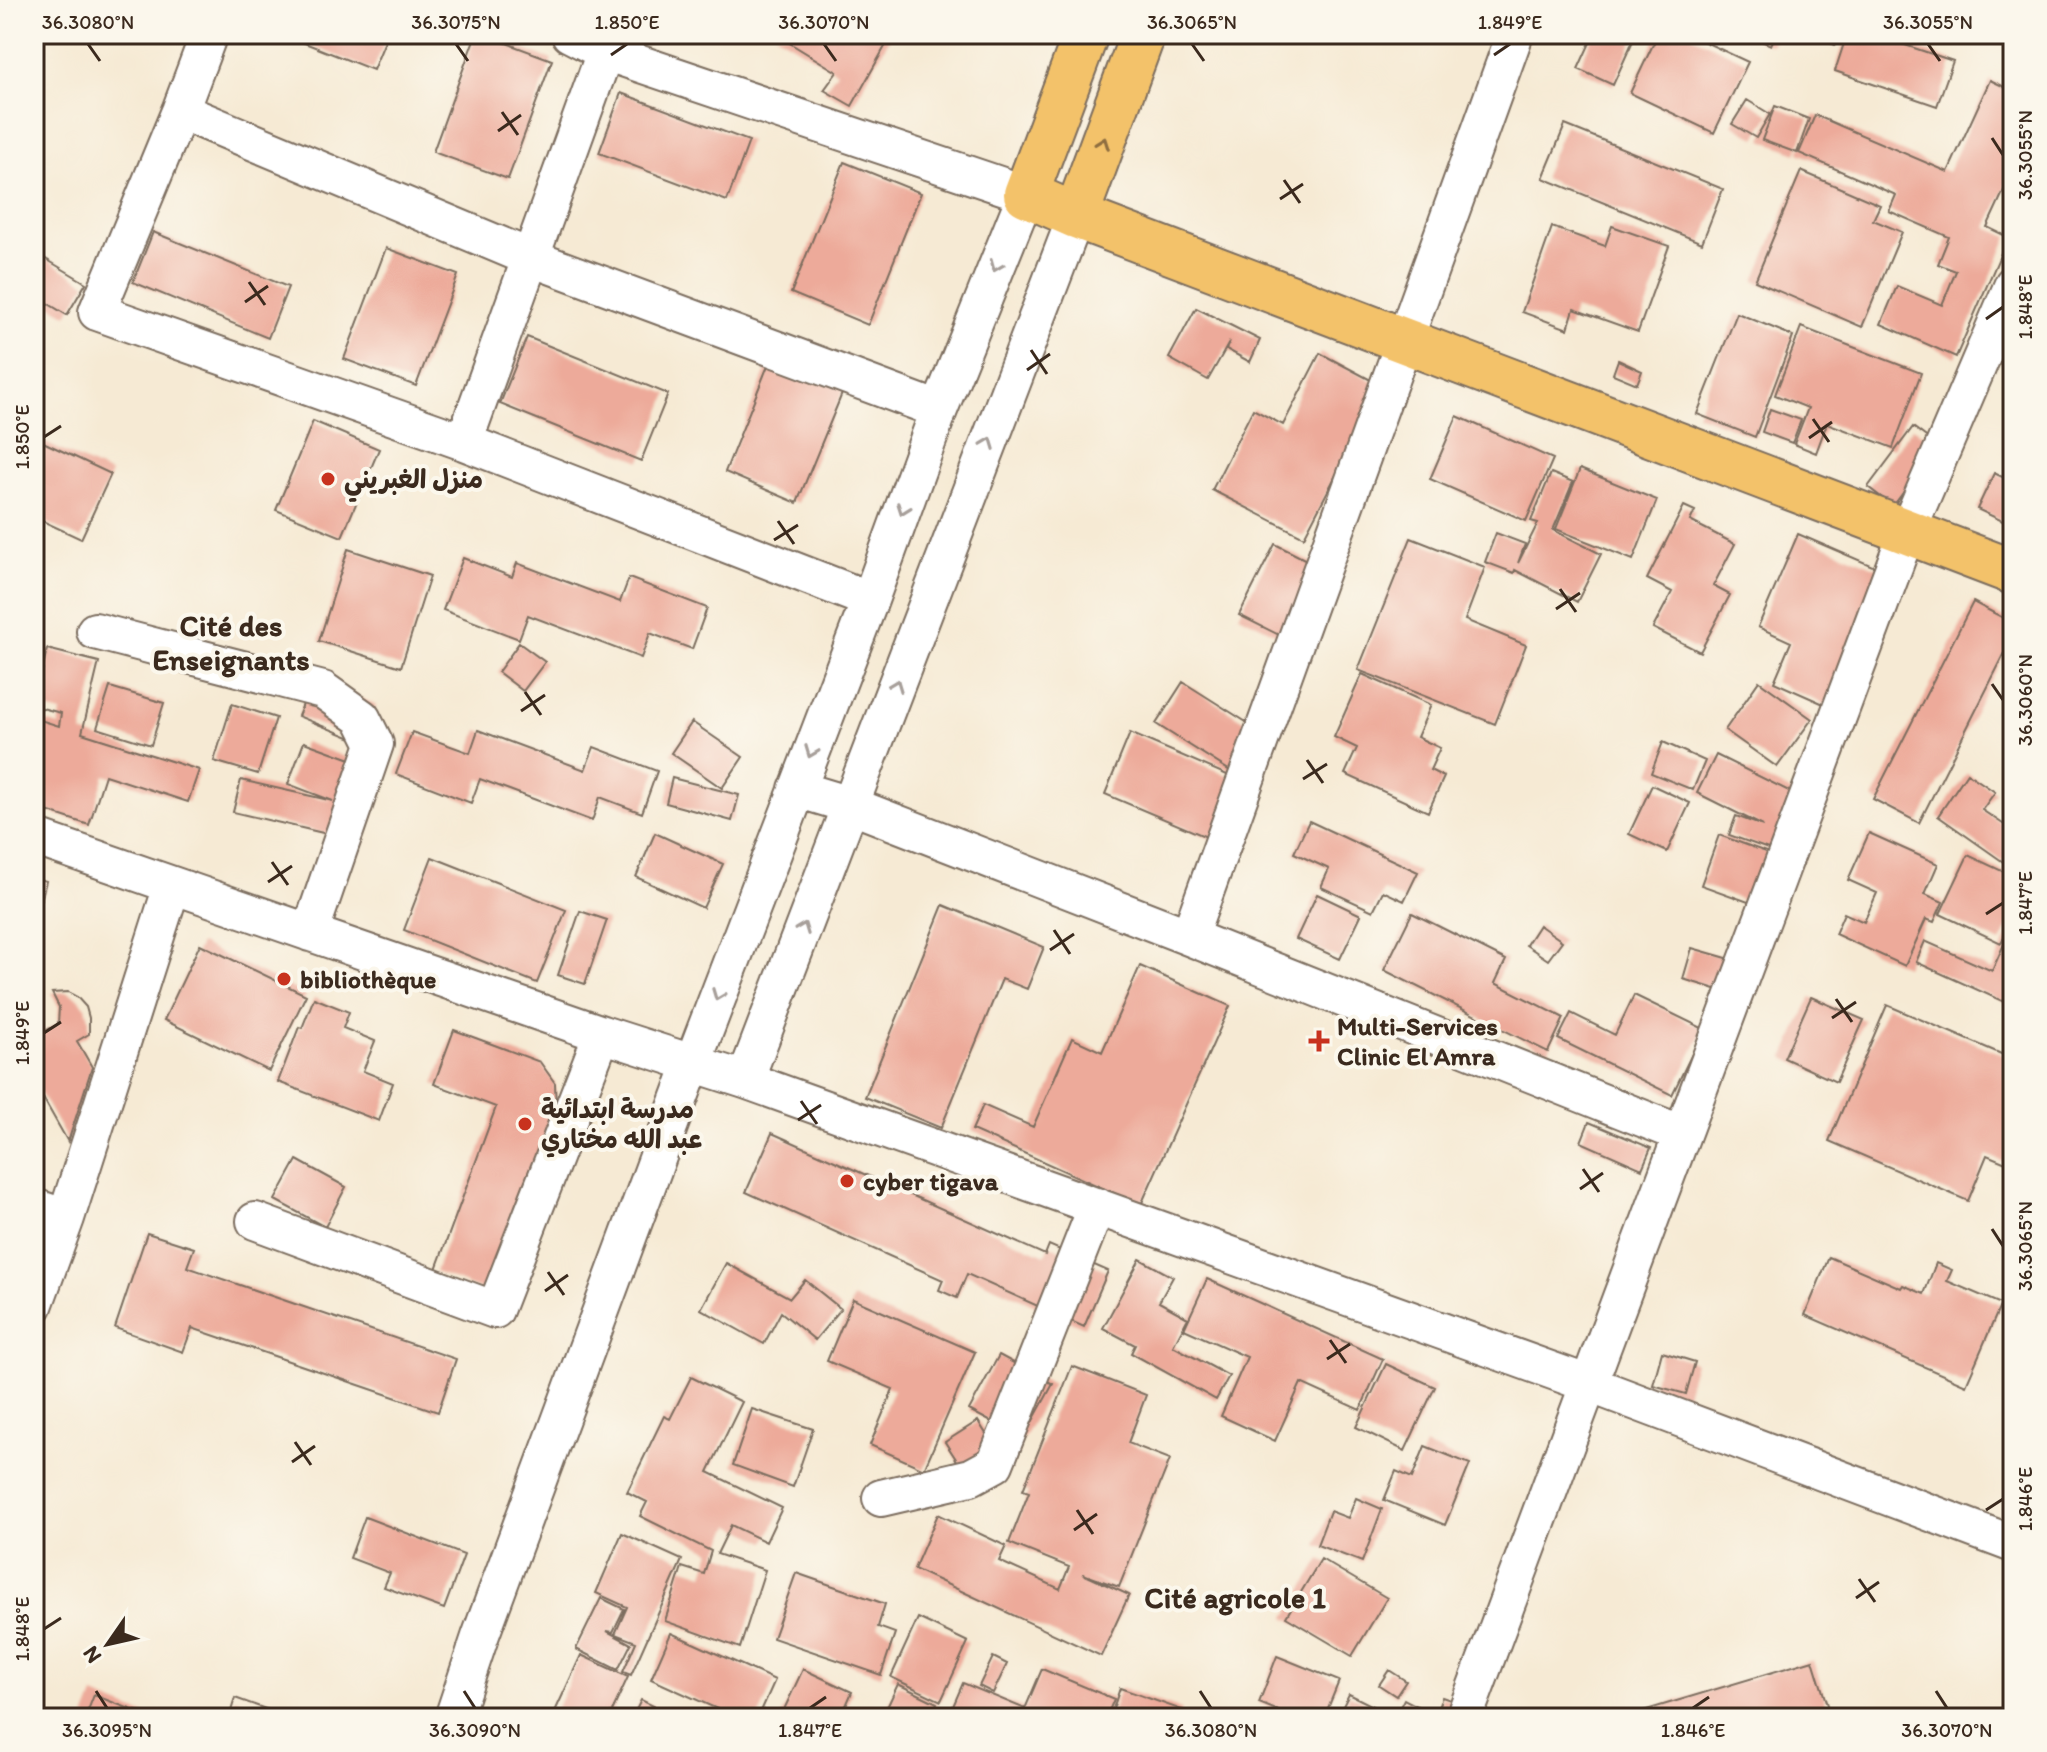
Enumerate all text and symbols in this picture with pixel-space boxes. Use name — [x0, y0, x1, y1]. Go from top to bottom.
text: 36.3080°N — [42, 10, 134, 34]
text: 36.3075°N — [411, 10, 501, 34]
text: 1.850°E — [595, 10, 659, 34]
text: 36.3070°N — [778, 10, 870, 34]
text: 36.3065°N — [1147, 10, 1237, 34]
text: 1.849°E — [1478, 10, 1542, 34]
text: 36.3055°N — [1883, 10, 1973, 34]
text: 36.3055°N — [2013, 110, 2037, 200]
one-way arrow — [1093, 136, 1110, 150]
one-way arrow — [990, 258, 1006, 272]
text: 1.848°E — [2013, 274, 2037, 340]
text: 1.850°E — [10, 405, 34, 469]
one-way arrow — [979, 437, 996, 451]
place label: منزل الغبريني — [344, 463, 483, 503]
marker: منزل الغبريني — [319, 470, 337, 488]
one-way arrow — [896, 501, 913, 515]
district label: Cité des Enseignants — [152, 607, 310, 678]
text: 36.3060°N — [2013, 654, 2037, 746]
one-way arrow — [886, 679, 903, 693]
one-way arrow — [804, 744, 821, 758]
text: 1.847°E — [2013, 871, 2037, 935]
one-way arrow — [793, 922, 810, 936]
place label: bibliothèque — [300, 963, 436, 995]
marker: bibliothèque — [275, 970, 293, 988]
one-way arrow — [711, 987, 728, 1001]
text: 1.849°E — [10, 1001, 34, 1065]
place label: Multi-Services Clinic El Amra — [1337, 1010, 1498, 1072]
marker: Multi-Services Clinic El Amra — [1308, 1030, 1330, 1052]
place label: مدرسة ابتدائية عبد الله مختاري — [541, 1093, 702, 1158]
marker: مدرسة ابتدائية عبد الله مختاري — [516, 1115, 534, 1133]
place label: cyber tigava — [863, 1165, 999, 1197]
marker: cyber tigava — [838, 1172, 856, 1190]
text: 36.3065°N — [2013, 1201, 2037, 1291]
text: 1.846°E — [2013, 1467, 2037, 1531]
district label: Cité agricole 1 — [1144, 1579, 1326, 1616]
text: 1.848°E — [10, 1596, 34, 1662]
north arrow — [68, 1604, 148, 1684]
text: N — [76, 1641, 107, 1669]
text: 36.3095°N — [62, 1718, 152, 1742]
text: 36.3090°N — [429, 1718, 521, 1742]
text: 1.847°E — [778, 1718, 842, 1742]
text: 36.3080°N — [1165, 1718, 1257, 1742]
text: 1.846°E — [1661, 1718, 1725, 1742]
text: 36.3070°N — [1901, 1718, 1993, 1742]

